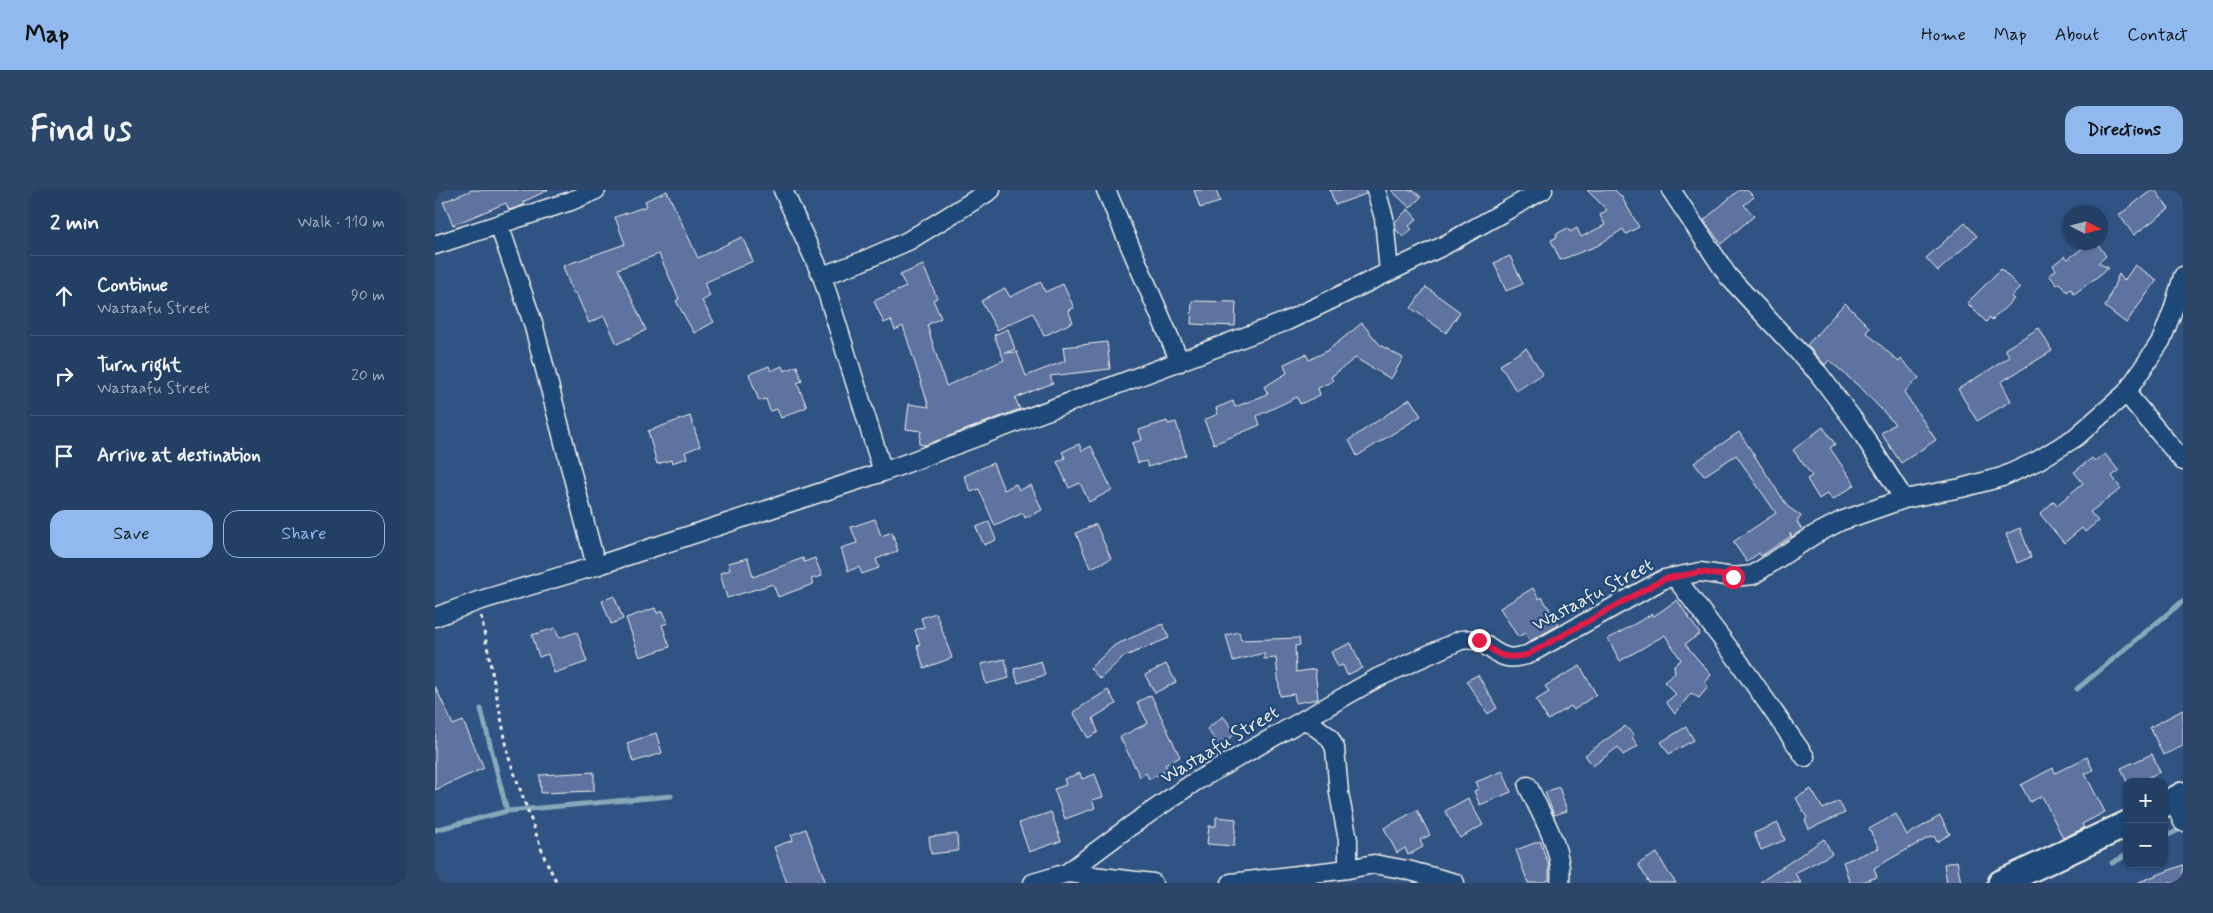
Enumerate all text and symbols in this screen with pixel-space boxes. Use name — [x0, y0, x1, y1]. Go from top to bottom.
text: Map — [25, 20, 69, 51]
text: Home — [1921, 23, 1966, 47]
text: Map — [1994, 23, 2027, 47]
text: About — [2055, 23, 2099, 47]
text: Contact — [2127, 23, 2188, 47]
button: Directions — [2065, 106, 2183, 154]
text: Find us — [30, 107, 132, 153]
north arrow — [2063, 205, 2108, 250]
text: 2 min — [50, 209, 99, 237]
text: Walk · 110 m — [297, 212, 385, 233]
text: Continue — [97, 273, 168, 298]
icon: ahead — [50, 282, 78, 310]
text: 90 m — [351, 285, 385, 306]
text: Wastaafu Street — [97, 298, 210, 319]
text: Turn right — [97, 353, 181, 378]
icon: right — [50, 362, 78, 390]
text: 20 m — [351, 365, 385, 386]
text: Wastaafu Street — [97, 378, 210, 399]
icon: arrive — [50, 442, 78, 470]
text: Arrive at destination — [97, 443, 261, 468]
button: Save — [50, 510, 213, 558]
button: Share — [223, 510, 385, 558]
street label: Wastaafu Street — [1528, 553, 1658, 637]
route start — [1722, 566, 1745, 589]
route end — [1468, 629, 1491, 652]
street label: Wastaafu Street — [1156, 700, 1284, 790]
map controls — [2123, 778, 2168, 868]
button: + — [2123, 778, 2168, 823]
button: − — [2123, 823, 2168, 868]

